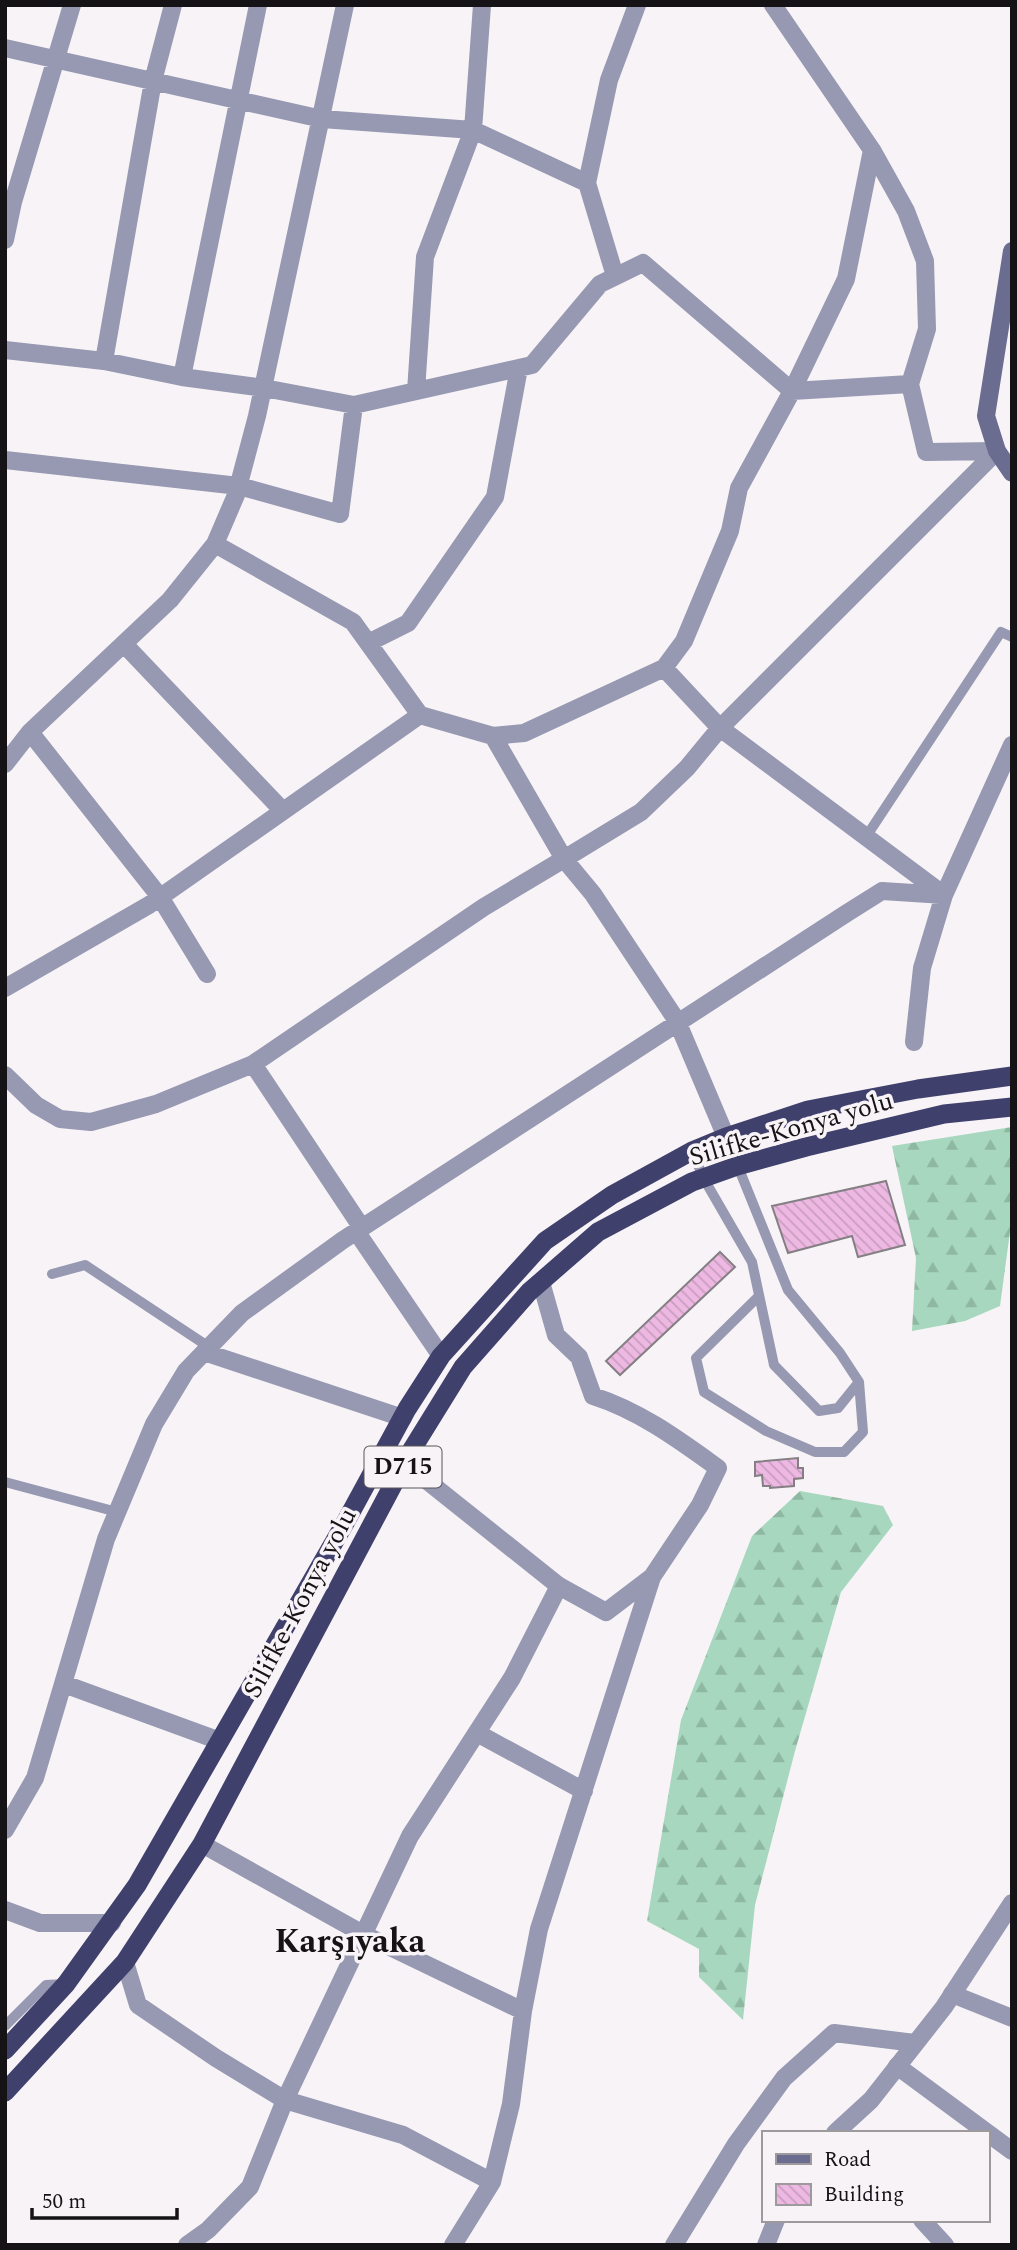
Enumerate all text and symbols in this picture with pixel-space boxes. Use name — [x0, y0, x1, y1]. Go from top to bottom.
street label: Silifke-Konya yolu — [684, 1081, 898, 1177]
road number: D715 — [364, 1447, 442, 1488]
street label: Silifke-Konya yolu — [233, 1501, 367, 1705]
district label: Karşıyaka — [274, 1917, 426, 1967]
legend — [762, 2131, 989, 2222]
text: Road — [824, 2144, 871, 2176]
scale bar — [32, 2176, 177, 2220]
text: Building — [824, 2179, 904, 2211]
text: 50 m — [42, 2186, 86, 2218]

